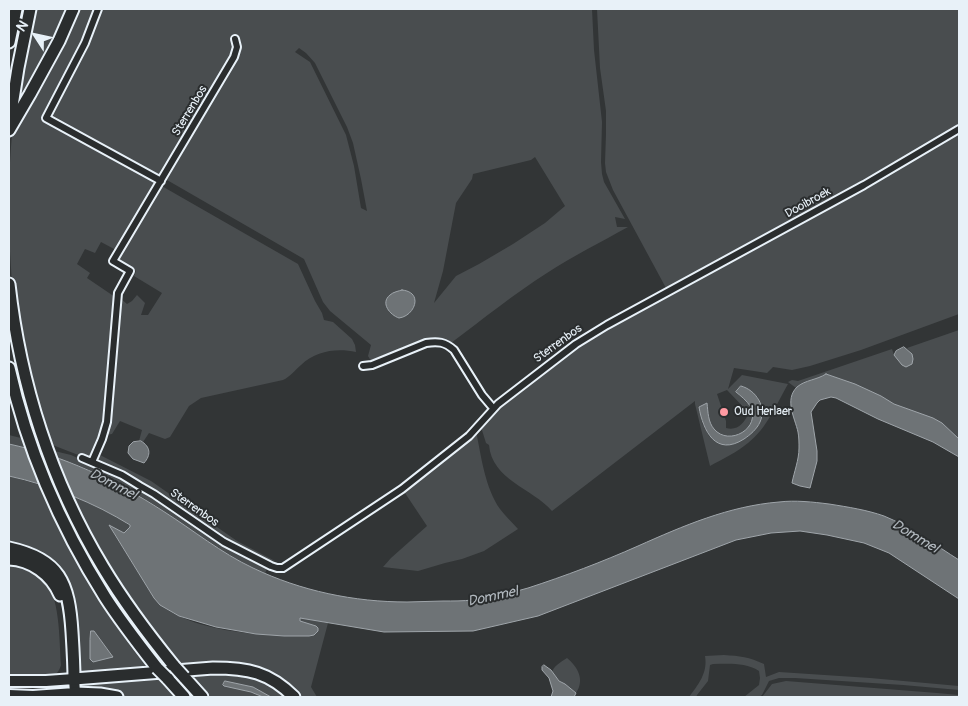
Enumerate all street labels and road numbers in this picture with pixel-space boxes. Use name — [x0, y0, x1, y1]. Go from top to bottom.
street label: Sterrenbos — [169, 83, 211, 139]
street label: Dooibroek — [783, 185, 833, 221]
street label: Sterrenbos — [531, 322, 585, 366]
street label: Sterrenbos — [167, 486, 221, 530]

